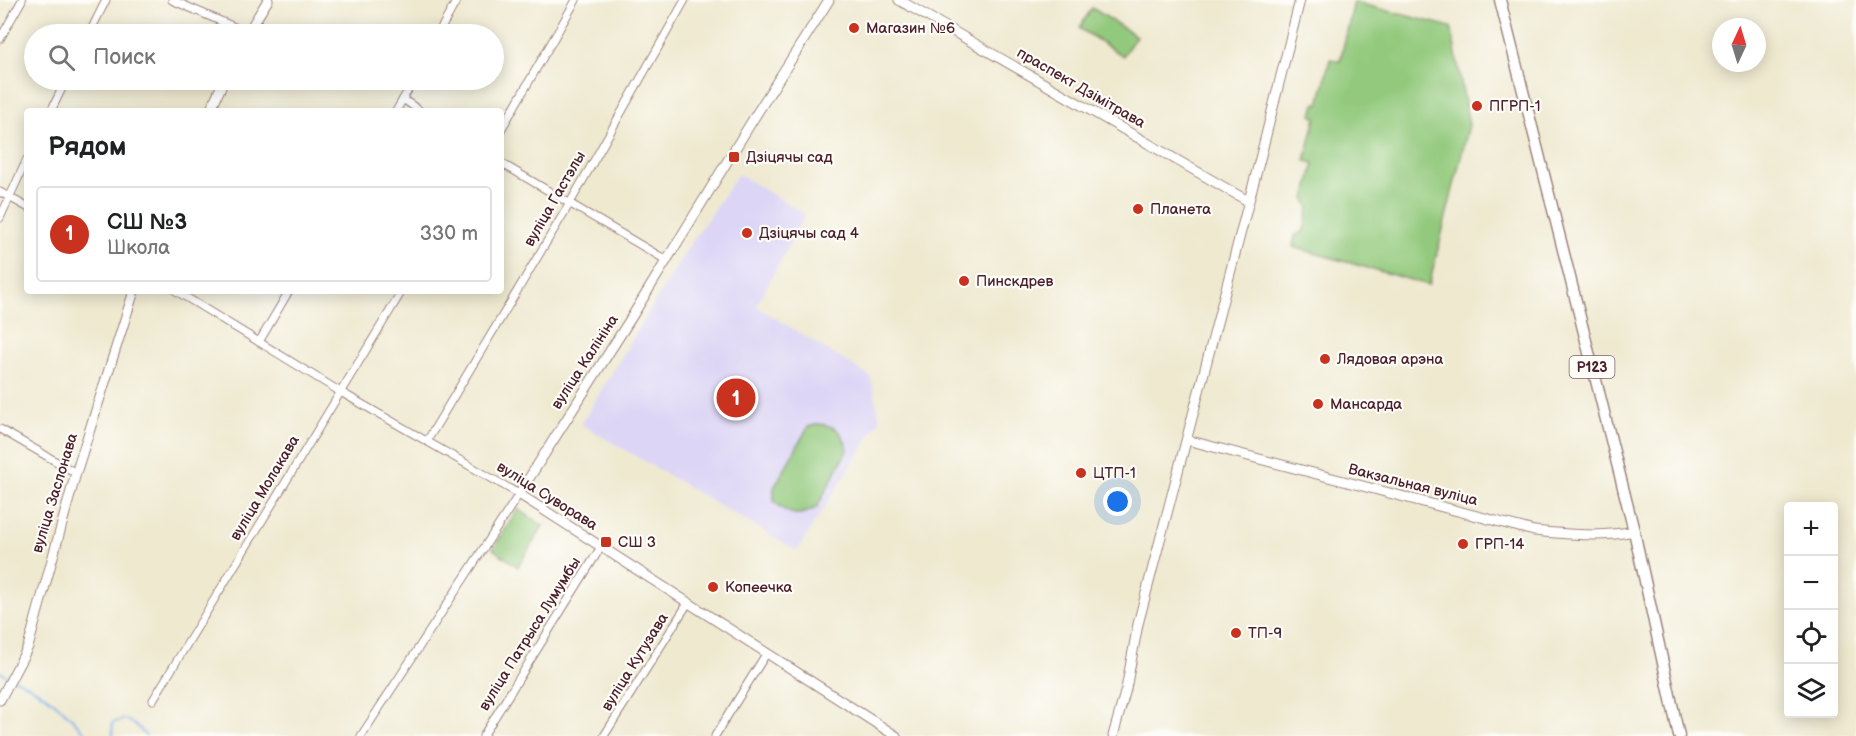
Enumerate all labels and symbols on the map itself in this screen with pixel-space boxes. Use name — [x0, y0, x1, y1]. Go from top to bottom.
north arrow — [1712, 18, 1766, 72]
place label: Магазин №6 — [866, 19, 955, 38]
marker: Магазин №6 — [847, 21, 861, 35]
street label: праспект Дзімітрава — [1013, 43, 1149, 133]
place label: ПГРП-1 — [1489, 97, 1541, 116]
marker: ПГРП-1 — [1470, 99, 1484, 113]
street label: вуліца Гастэлы — [520, 148, 590, 250]
place label: Дзіцячы сад — [746, 148, 833, 167]
marker: Дзіцячы сад — [727, 150, 741, 164]
place label: Планета — [1150, 200, 1211, 219]
marker: Планета — [1131, 202, 1145, 216]
place label: Дзіцячы сад 4 — [759, 224, 859, 243]
marker: Дзіцячы сад 4 — [740, 226, 754, 240]
place label: Пинскдрев — [976, 272, 1053, 291]
marker: Пинскдрев — [957, 274, 971, 288]
street label: вуліца Калініна — [547, 311, 623, 413]
place label: Лядовая арэна — [1336, 350, 1443, 369]
marker: Лядовая арэна — [1318, 352, 1332, 366]
road number: Р123 — [1570, 356, 1614, 378]
pin: 1 — [716, 376, 756, 420]
place label: Мансарда — [1330, 395, 1402, 414]
marker: Мансарда — [1311, 397, 1325, 411]
street label: вуліца Заслонава — [28, 431, 82, 555]
street label: вуліца Молакава — [226, 432, 304, 544]
street label: вуліца Суворава — [493, 457, 601, 535]
street label: Вакзальная вуліца — [1346, 460, 1480, 510]
place label: ЦТП-1 — [1093, 464, 1136, 483]
marker: ЦТП-1 — [1074, 466, 1088, 480]
your location — [1103, 487, 1132, 516]
place label: СШ 3 — [618, 533, 656, 552]
marker: СШ 3 — [599, 535, 613, 549]
place label: ГРП-14 — [1475, 535, 1524, 554]
marker: ГРП-14 — [1456, 537, 1470, 551]
street label: вуліца Патрыса Лумумбы — [475, 554, 585, 714]
place label: Копеечка — [725, 578, 792, 597]
marker: Копеечка — [706, 580, 720, 594]
street label: вуліца Кутузава — [597, 609, 673, 715]
place label: ТП-9 — [1248, 624, 1282, 643]
marker: ТП-9 — [1229, 626, 1243, 640]

